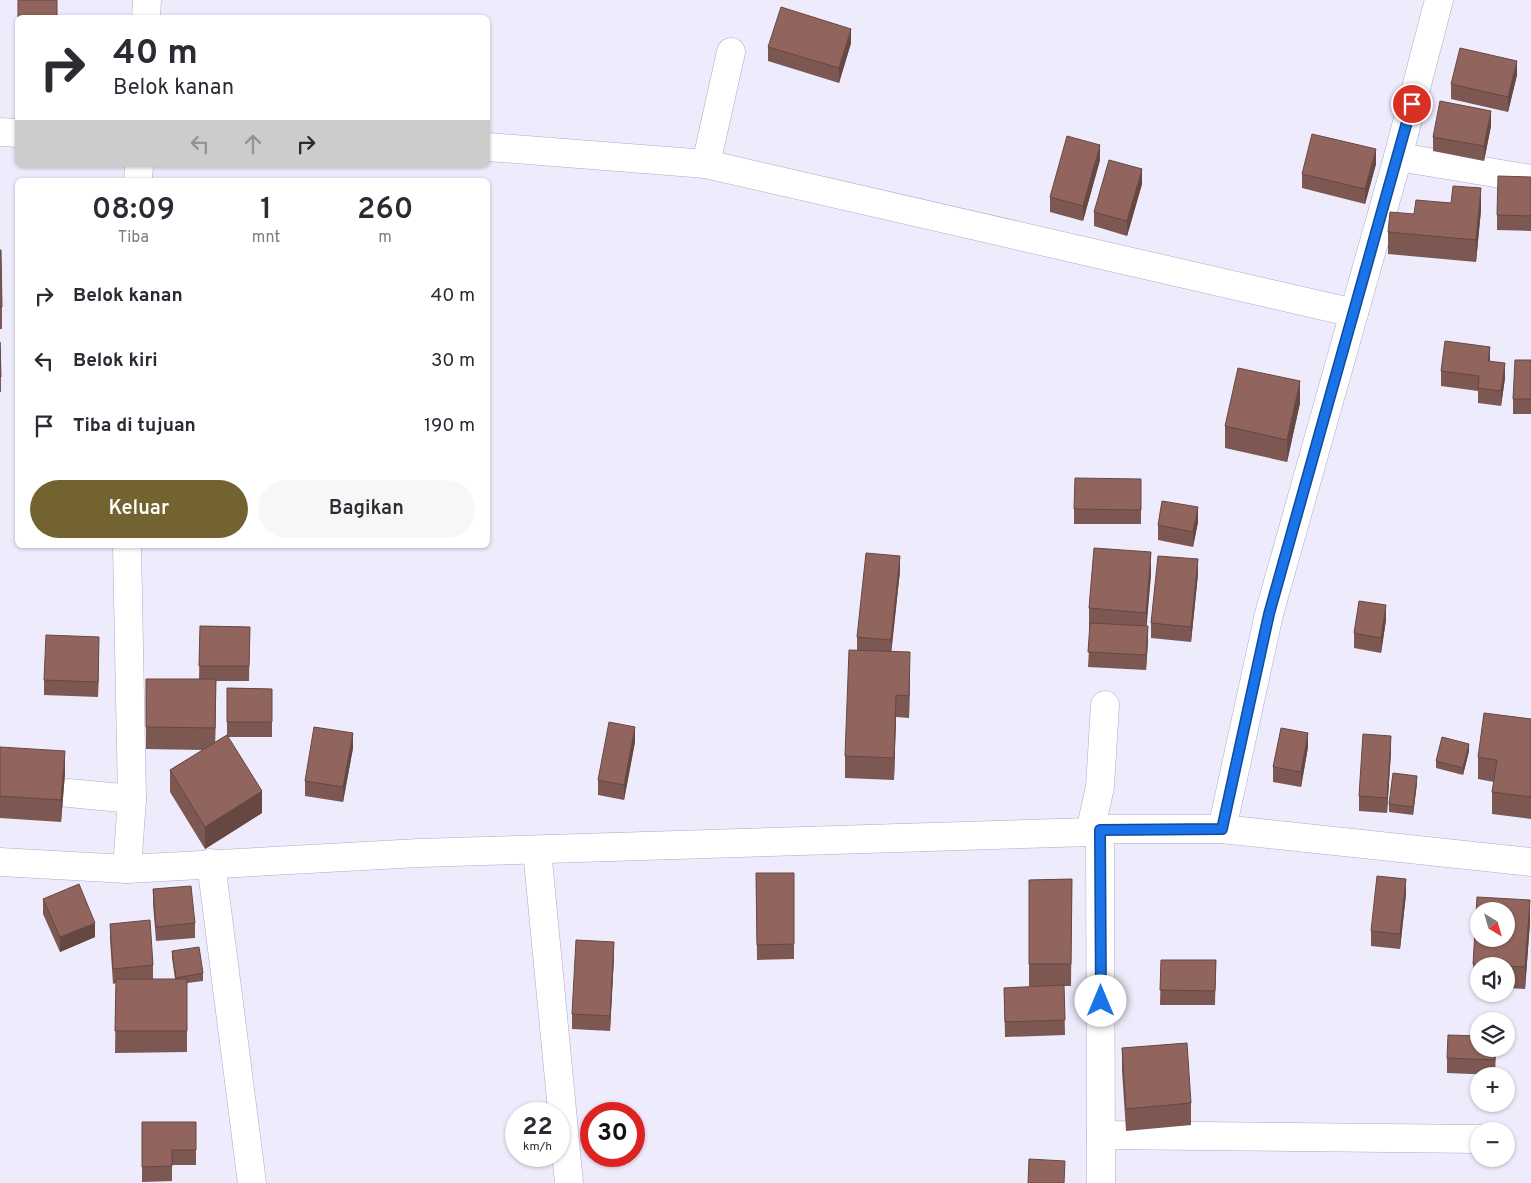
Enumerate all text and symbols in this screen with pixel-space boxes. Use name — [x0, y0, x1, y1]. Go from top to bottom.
text: 40 m — [113, 32, 198, 76]
icon: right — [30, 35, 95, 100]
text: Belok kanan — [113, 75, 234, 102]
pin — [1391, 83, 1433, 125]
icon: arrive — [1398, 90, 1426, 118]
icon: left — [186, 130, 214, 158]
icon: ahead — [239, 130, 267, 158]
icon: right — [292, 130, 320, 158]
text: 08:09 — [92, 192, 175, 229]
text: 1 — [260, 192, 272, 229]
text: 260 — [357, 192, 413, 229]
text: Tiba — [118, 228, 149, 248]
text: mnt — [252, 228, 280, 248]
text: m — [378, 228, 392, 248]
icon: right — [30, 282, 58, 310]
text: Belok kanan — [73, 284, 183, 308]
text: 40 m — [430, 284, 475, 308]
icon: left — [30, 347, 58, 375]
text: Belok kiri — [73, 349, 158, 373]
text: 30 m — [431, 349, 475, 373]
icon: arrive — [30, 412, 58, 440]
text: Tiba di tujuan — [73, 414, 196, 438]
text: 190 m — [424, 414, 475, 438]
button: Keluar — [30, 480, 248, 538]
button: Bagikan — [258, 480, 475, 538]
north arrow — [1470, 902, 1515, 948]
map controls — [1470, 902, 1515, 1167]
button: sound — [1470, 957, 1515, 1002]
position arrow — [1074, 974, 1126, 1026]
button: layers — [1470, 1012, 1515, 1057]
button: + — [1470, 1067, 1515, 1112]
speed limit sign: 30 — [580, 1102, 645, 1167]
text: 22 — [522, 1112, 553, 1144]
button: − — [1470, 1122, 1515, 1167]
text: km/h — [523, 1139, 552, 1155]

